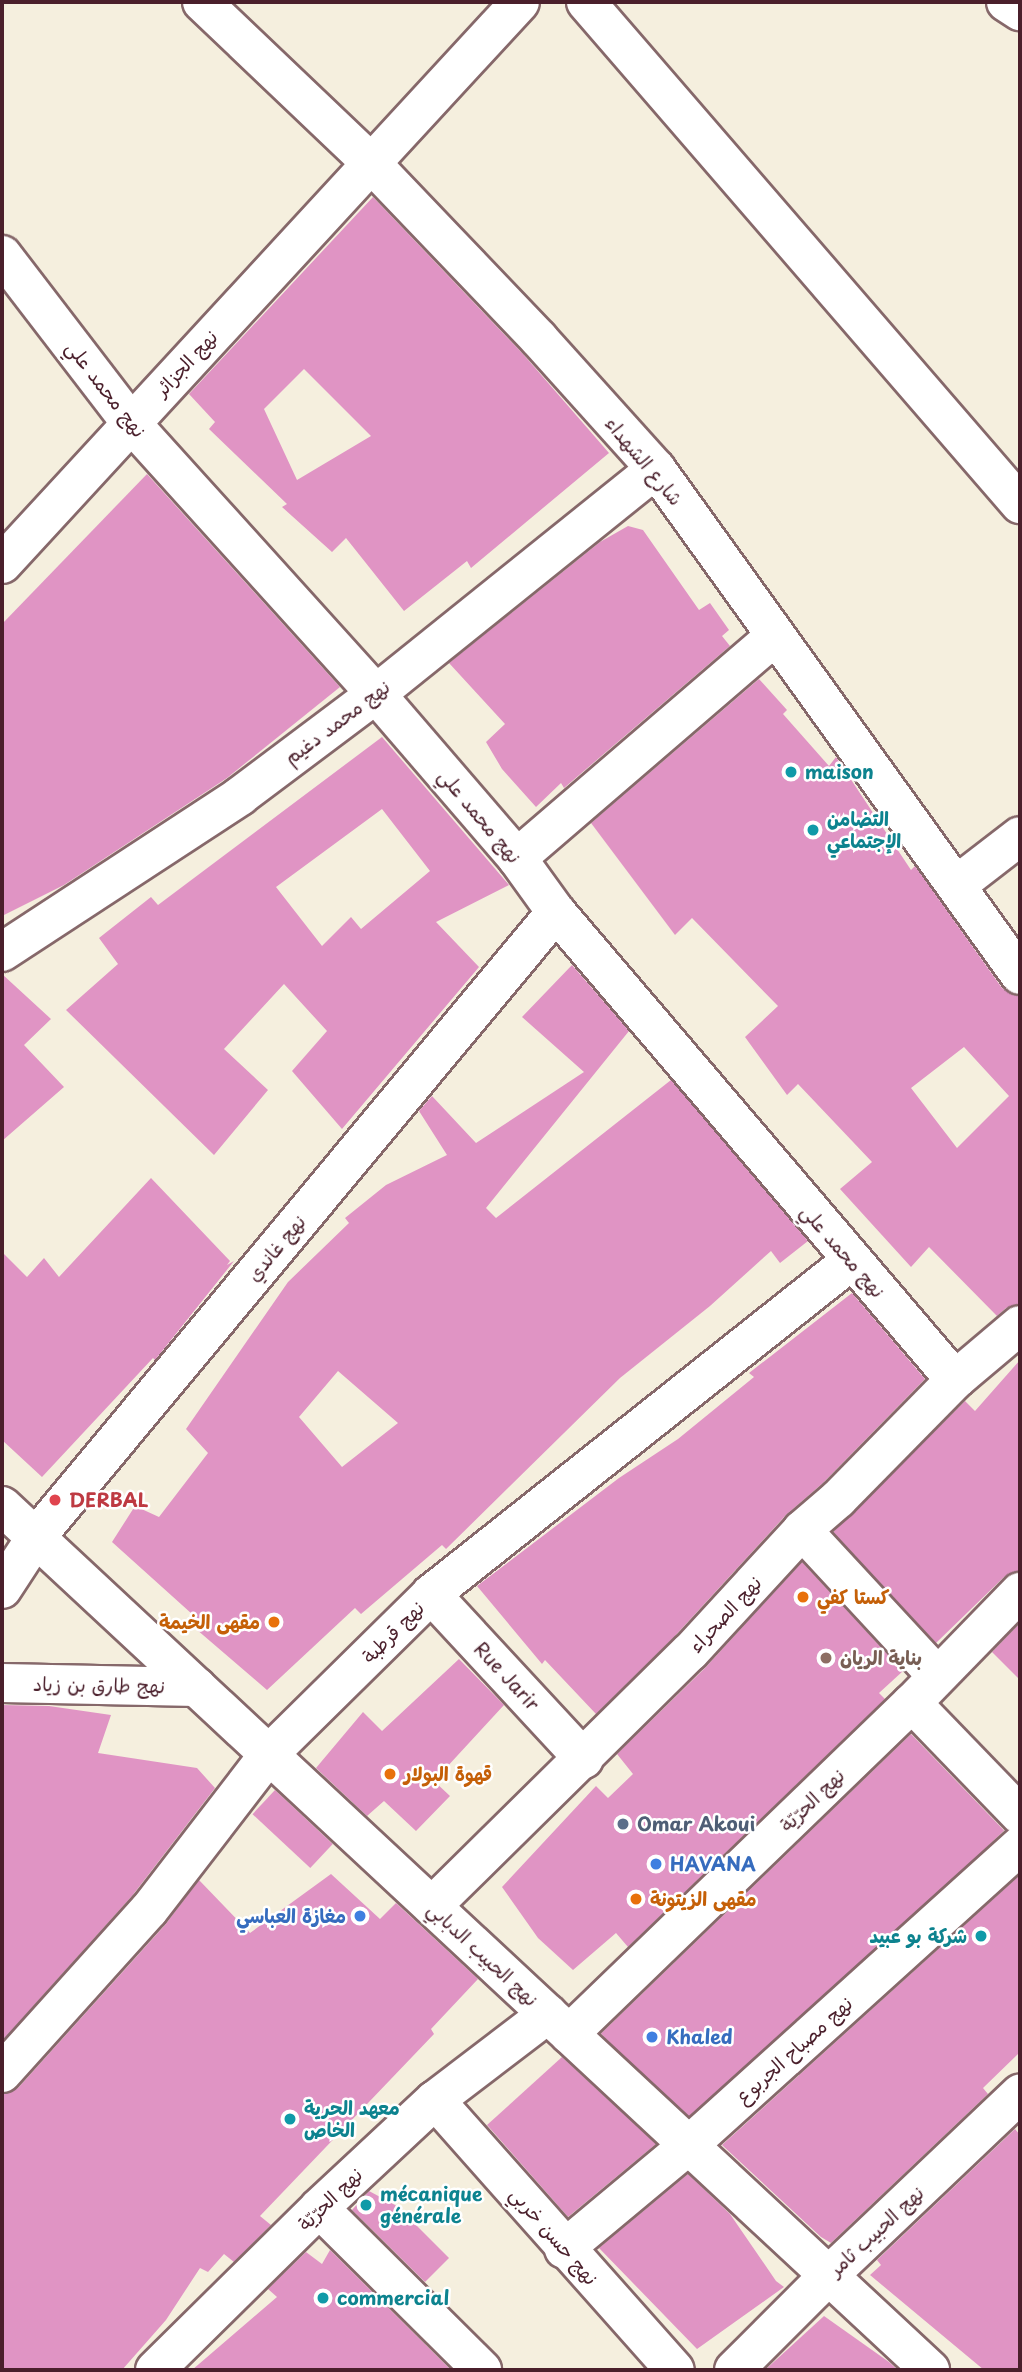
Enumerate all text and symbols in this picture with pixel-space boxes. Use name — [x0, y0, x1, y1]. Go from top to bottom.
street label: نهج الجزائر — [150, 325, 222, 401]
street label: نهج محمد علي — [61, 336, 151, 442]
street label: شارع الشهداء — [601, 412, 687, 510]
street label: نهج محمد دغيم — [280, 675, 394, 769]
place label: maison — [805, 761, 874, 783]
street label: نهج محمد علي — [434, 764, 526, 868]
marker: maison — [783, 764, 799, 780]
place label: التضامن الإجتماعي — [827, 808, 901, 852]
marker: التضامن الإجتماعي — [805, 822, 821, 838]
street label: نهج محمد علي — [796, 1200, 890, 1302]
street label: نهج غاندي — [242, 1210, 310, 1286]
place label: DERBAL — [69, 1489, 148, 1511]
marker: DERBAL — [47, 1492, 63, 1508]
street label: نهج الصحراء — [684, 1571, 766, 1657]
place label: كستا كفي — [817, 1586, 889, 1608]
marker: كستا كفي — [795, 1589, 811, 1605]
street label: نهج قرطبة — [357, 1596, 429, 1668]
place label: مقهى الخيمة — [159, 1611, 260, 1633]
marker: مقهى الخيمة — [266, 1614, 282, 1630]
street label: Rue Jarir — [469, 1637, 545, 1715]
place label: بناية الريان — [840, 1647, 922, 1669]
marker: بناية الريان — [818, 1650, 834, 1666]
street label: نهج طارق بن زياد — [33, 1672, 165, 1698]
place label: قهوة البولار — [404, 1763, 492, 1785]
street label: نهج الحرّيّة — [775, 1764, 849, 1836]
marker: قهوة البولار — [382, 1766, 398, 1782]
place label: Omar Akoui — [637, 1813, 755, 1835]
marker: Omar Akoui — [615, 1816, 631, 1832]
place label: HAVANA — [670, 1853, 756, 1875]
marker: HAVANA — [648, 1856, 664, 1872]
place label: مقهى الزيتونة — [650, 1888, 757, 1910]
marker: مقهى الزيتونة — [628, 1891, 644, 1907]
street label: نهج الحبيب الدبابي — [423, 1897, 543, 2011]
place label: مغازة العباسي — [236, 1905, 346, 1927]
marker: مغازة العباسي — [352, 1908, 368, 1924]
place label: شركة بو عبيد — [869, 1925, 967, 1947]
marker: شركة بو عبيد — [973, 1928, 989, 1944]
street label: نهج مصباح الجربوع — [731, 1992, 857, 2108]
place label: Khaled — [666, 2026, 733, 2048]
marker: Khaled — [644, 2029, 660, 2045]
place label: معهد الحرية الخاص — [304, 2097, 400, 2141]
marker: معهد الحرية الخاص — [282, 2111, 298, 2127]
street label: نهج الحرّيّة — [293, 2163, 367, 2235]
street label: نهج الحبيب ثامر — [824, 2181, 928, 2281]
place label: mécanique générale — [380, 2183, 482, 2227]
street label: نهج حسن خربي — [505, 2183, 603, 2289]
marker: mécanique générale — [358, 2197, 374, 2213]
place label: commercial — [337, 2287, 449, 2309]
marker: commercial — [315, 2290, 331, 2306]

